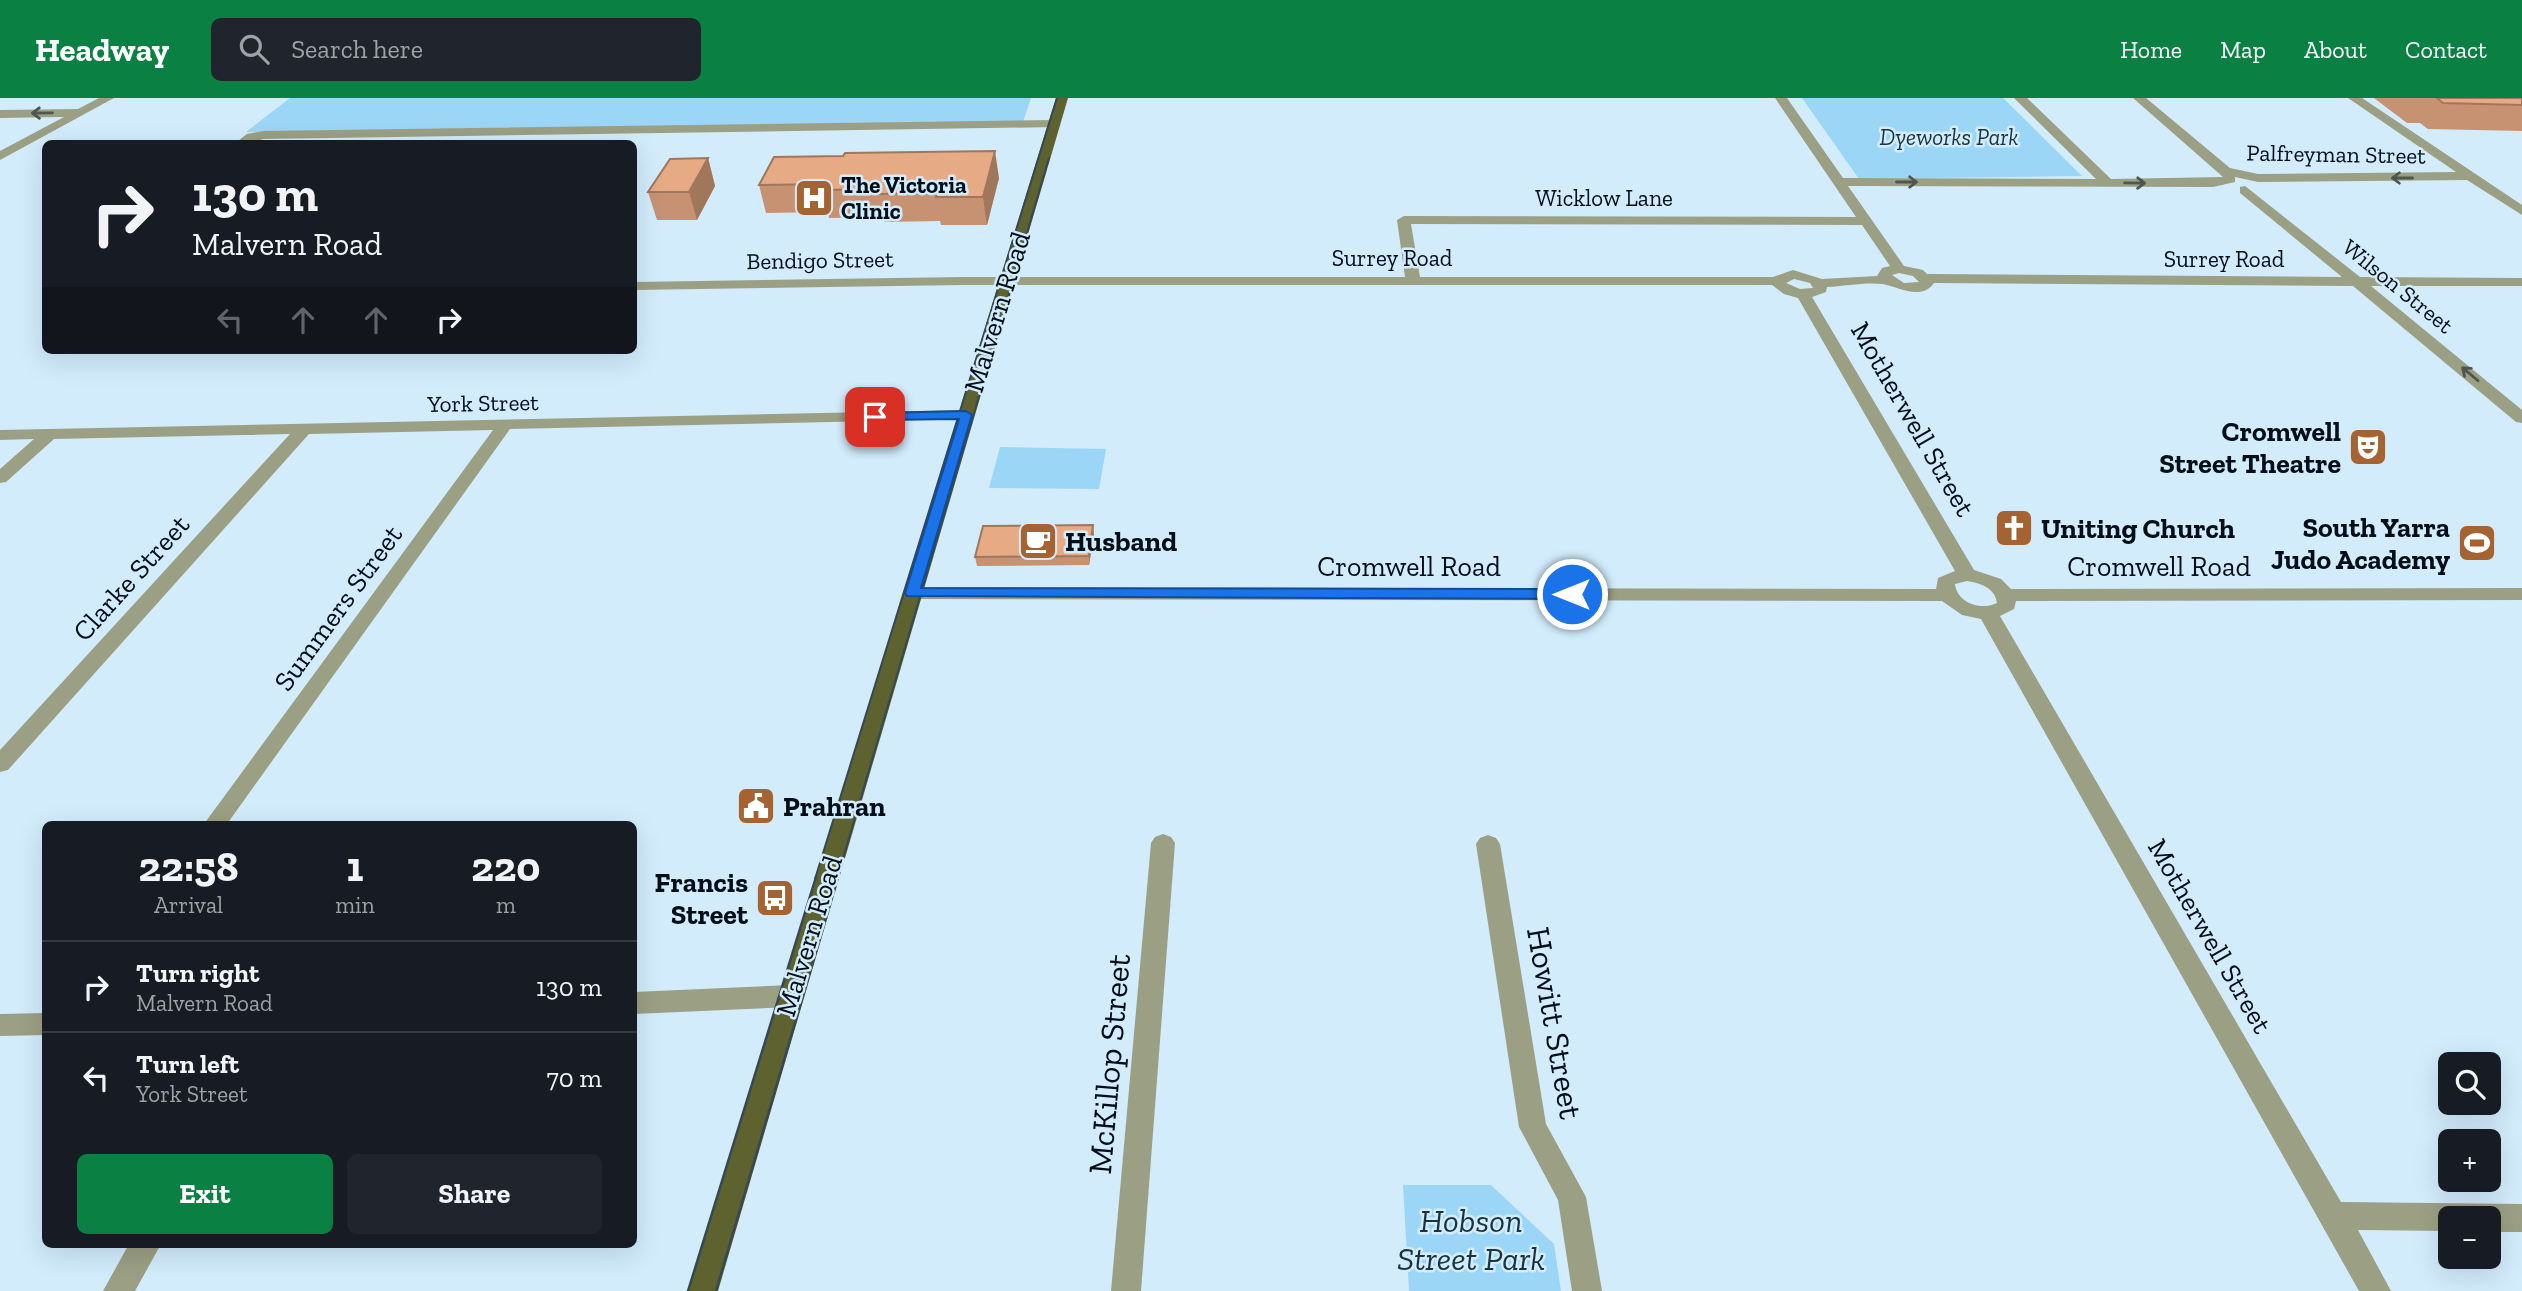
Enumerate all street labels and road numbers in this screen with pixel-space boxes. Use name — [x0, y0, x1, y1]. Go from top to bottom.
street label: Palfreyman Street — [2246, 138, 2426, 170]
street label: Wicklow Lane — [1535, 184, 1673, 212]
street label: Malvern Road — [957, 228, 1037, 396]
street label: Wilson Street — [2337, 233, 2459, 340]
street label: Surrey Road — [1332, 244, 1453, 272]
street label: Bendigo Street — [746, 245, 894, 275]
street label: Surrey Road — [2164, 245, 2285, 273]
street label: Motherwell Street — [1844, 316, 1982, 522]
street label: York Street — [426, 388, 539, 418]
street label: Clarke Street — [66, 508, 197, 648]
street label: Summers Street — [267, 518, 409, 697]
street label: Cromwell Road — [1317, 550, 1501, 583]
street label: Cromwell Road — [2067, 550, 2251, 583]
street label: Motherwell Street — [2141, 833, 2279, 1039]
street label: Malvern Road — [769, 852, 849, 1020]
street label: Howitt Street — [1519, 924, 1591, 1123]
street label: McKillop Street — [1080, 952, 1138, 1176]

